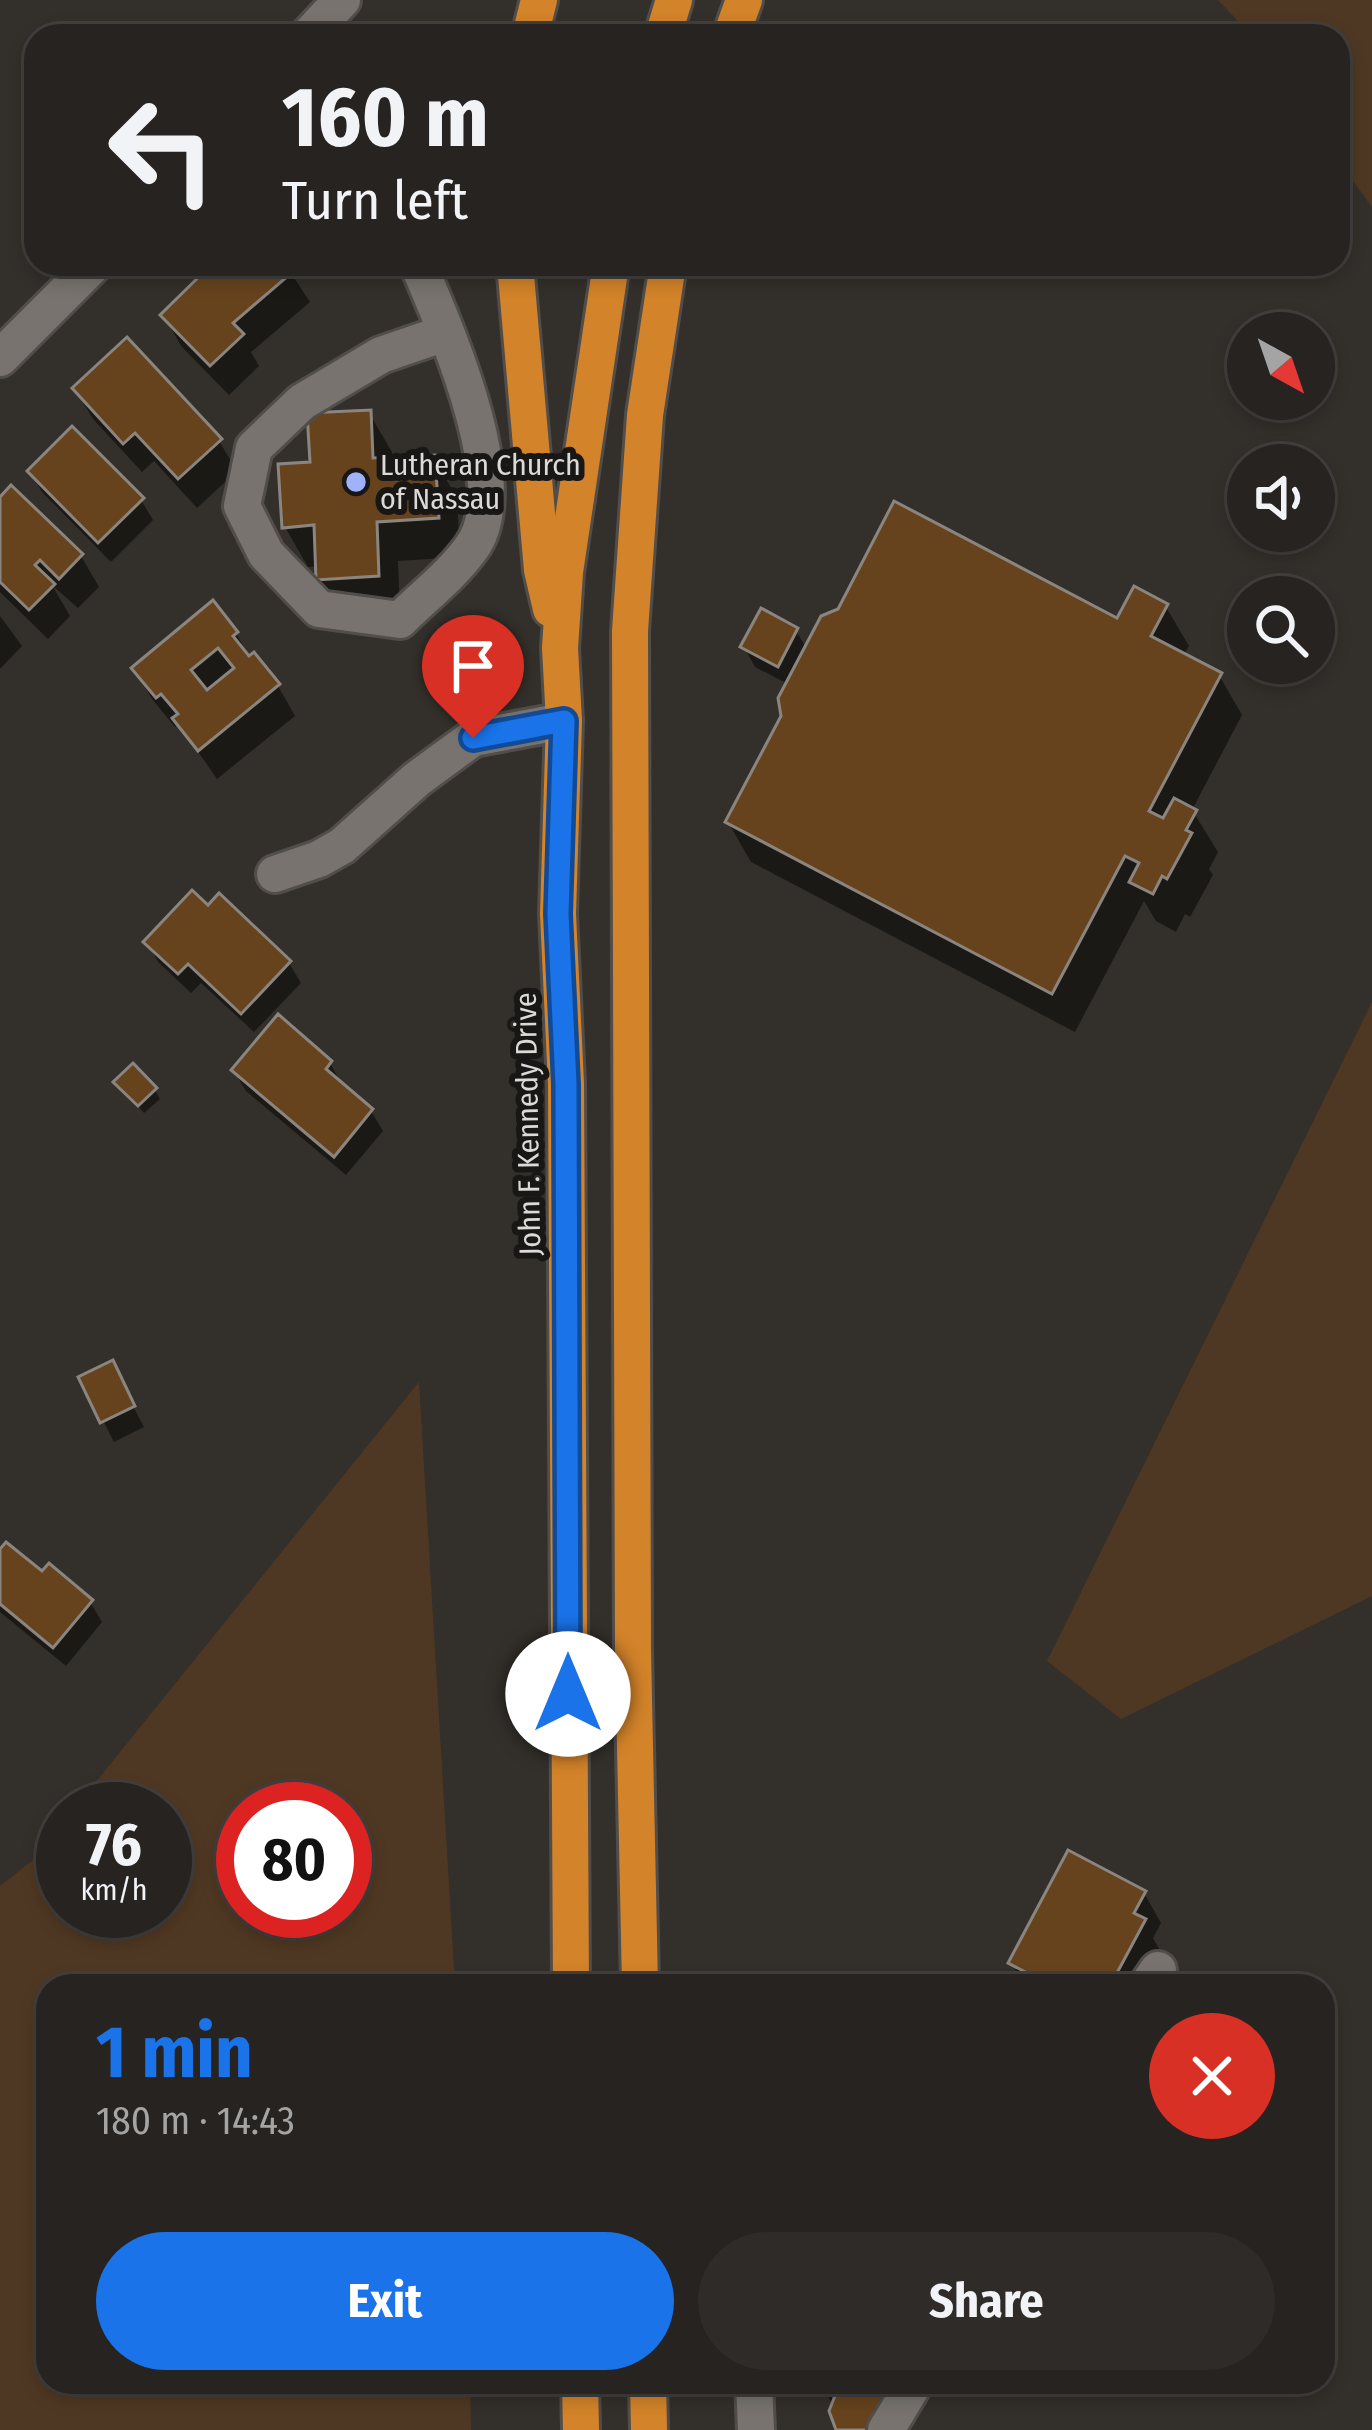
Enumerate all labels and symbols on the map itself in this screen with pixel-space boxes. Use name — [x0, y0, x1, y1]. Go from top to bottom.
north arrow — [1227, 312, 1335, 420]
place label: Lutheran Church of Nassau — [380, 447, 581, 517]
marker: Lutheran Church of Nassau — [343, 469, 369, 495]
pin — [422, 615, 524, 738]
street label: John F. Kennedy Drive — [508, 992, 548, 1256]
position arrow — [505, 1631, 631, 1757]
speed limit sign: 80 — [216, 1782, 372, 1938]

